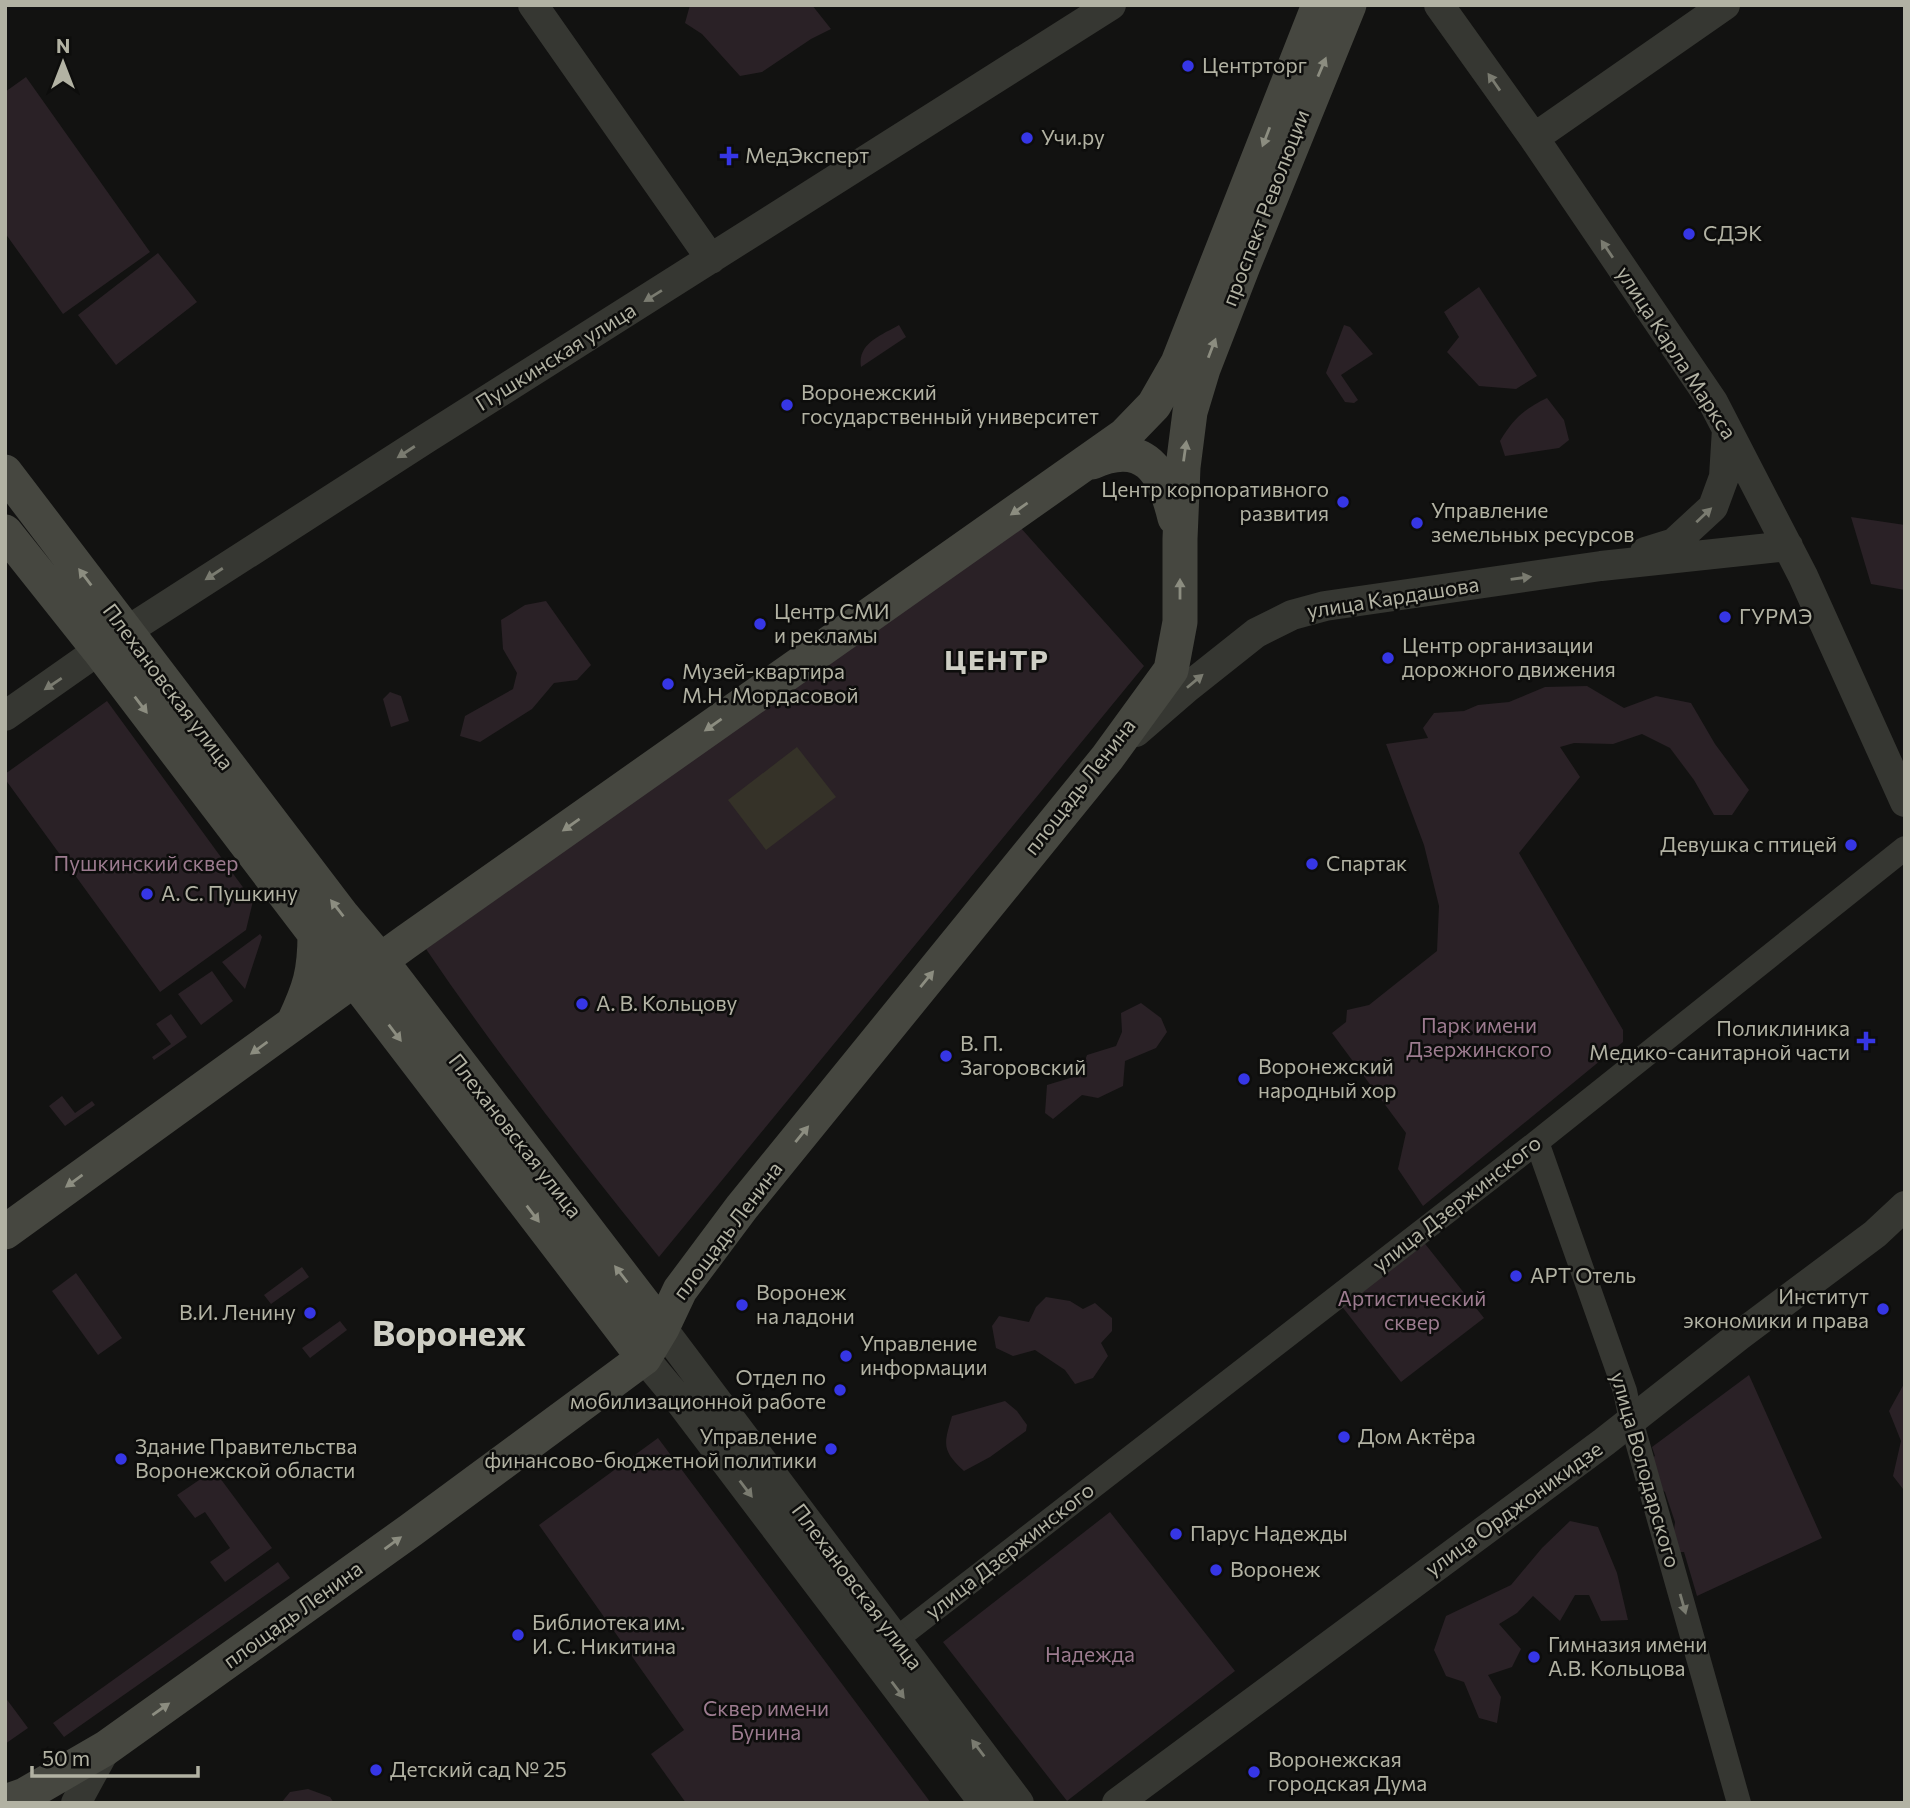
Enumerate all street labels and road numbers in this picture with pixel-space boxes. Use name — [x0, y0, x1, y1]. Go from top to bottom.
street label: проспект Революции — [1216, 106, 1314, 309]
street label: улица Карла Маркса — [1612, 261, 1742, 443]
street label: Пушкинская улица — [470, 296, 640, 415]
street label: улица Кардашова — [1305, 571, 1481, 622]
street label: Плехановская улица — [99, 598, 240, 774]
street label: площадь Ленина — [1018, 713, 1140, 859]
street label: Плехановская улица — [444, 1048, 588, 1222]
street label: улица Дзержинского — [1367, 1129, 1545, 1276]
street label: площадь Ленина — [667, 1156, 787, 1304]
street label: улица Володарского — [1606, 1369, 1686, 1570]
street label: улица Орджоникидзе — [1420, 1435, 1607, 1580]
street label: улица Дзержинского — [920, 1476, 1098, 1623]
street label: Плехановская улица — [788, 1498, 929, 1674]
street label: площадь Ленина — [218, 1555, 367, 1673]

